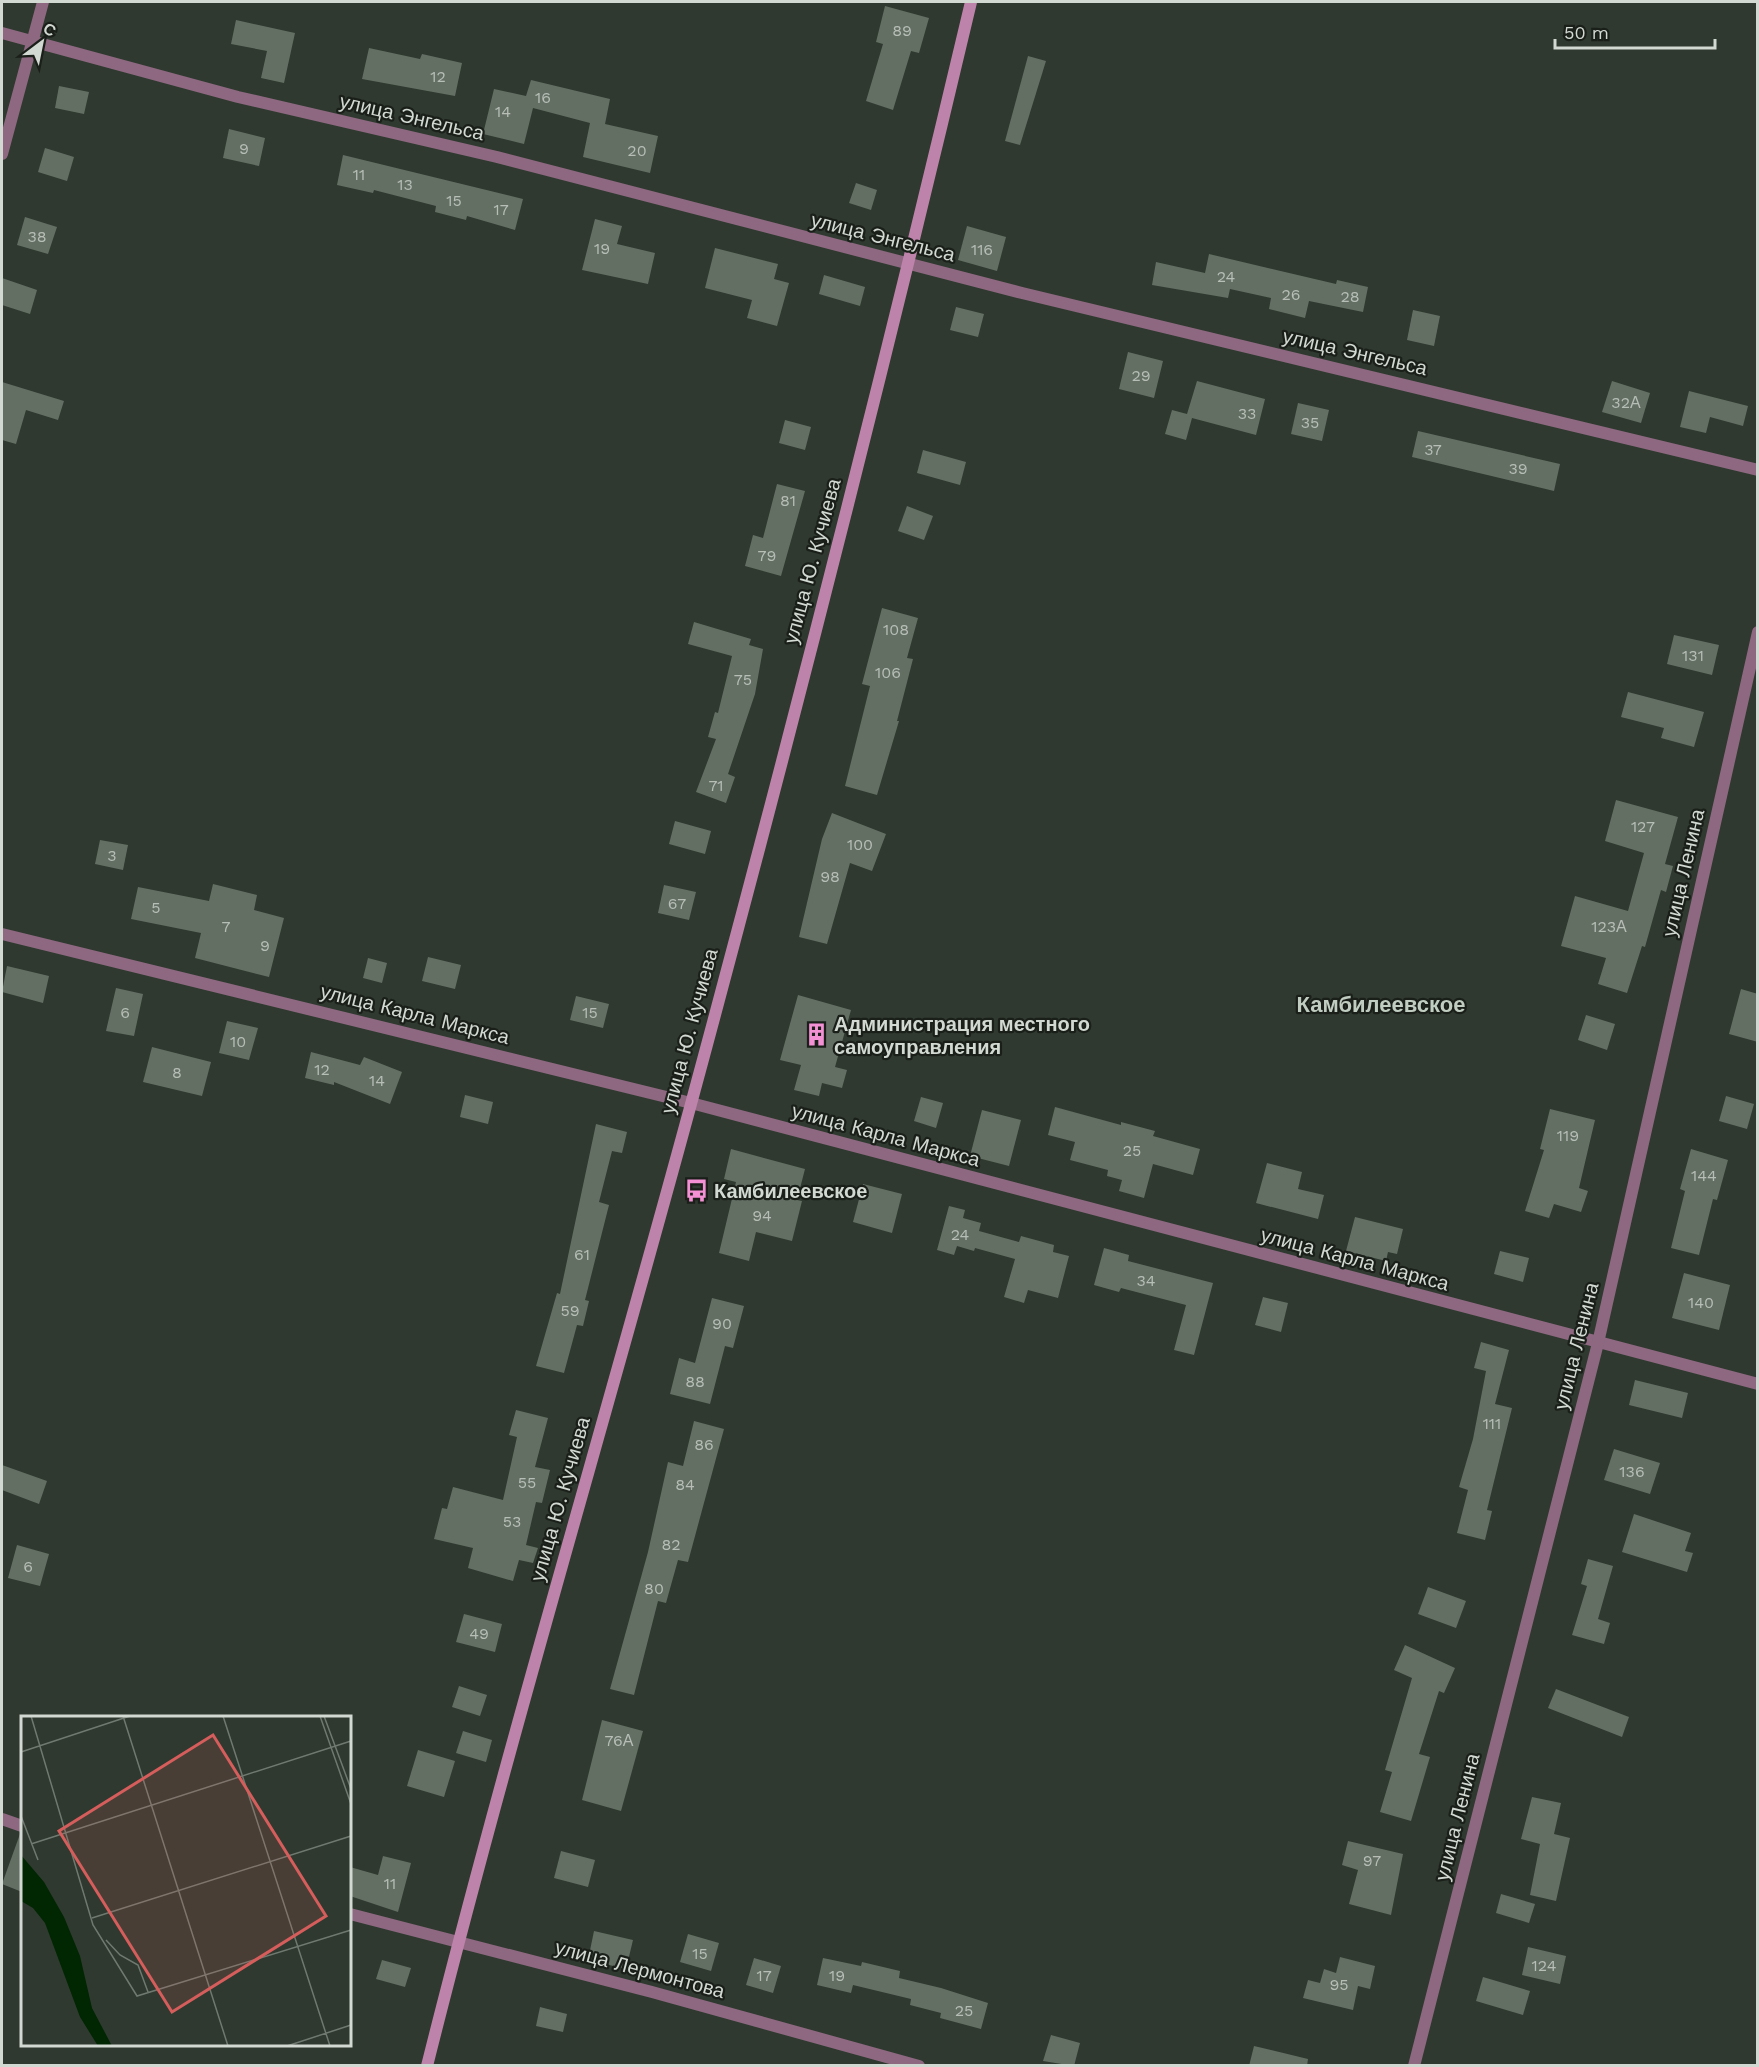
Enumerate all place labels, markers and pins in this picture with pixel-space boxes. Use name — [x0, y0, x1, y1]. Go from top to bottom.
place label: Администрация местного самоуправления — [834, 1012, 1090, 1059]
building icon: Администрация местного самоуправления — [803, 1022, 829, 1048]
bus stop icon: Камбилеевское — [683, 1178, 709, 1204]
place label: Камбилеевское — [714, 1179, 867, 1203]

